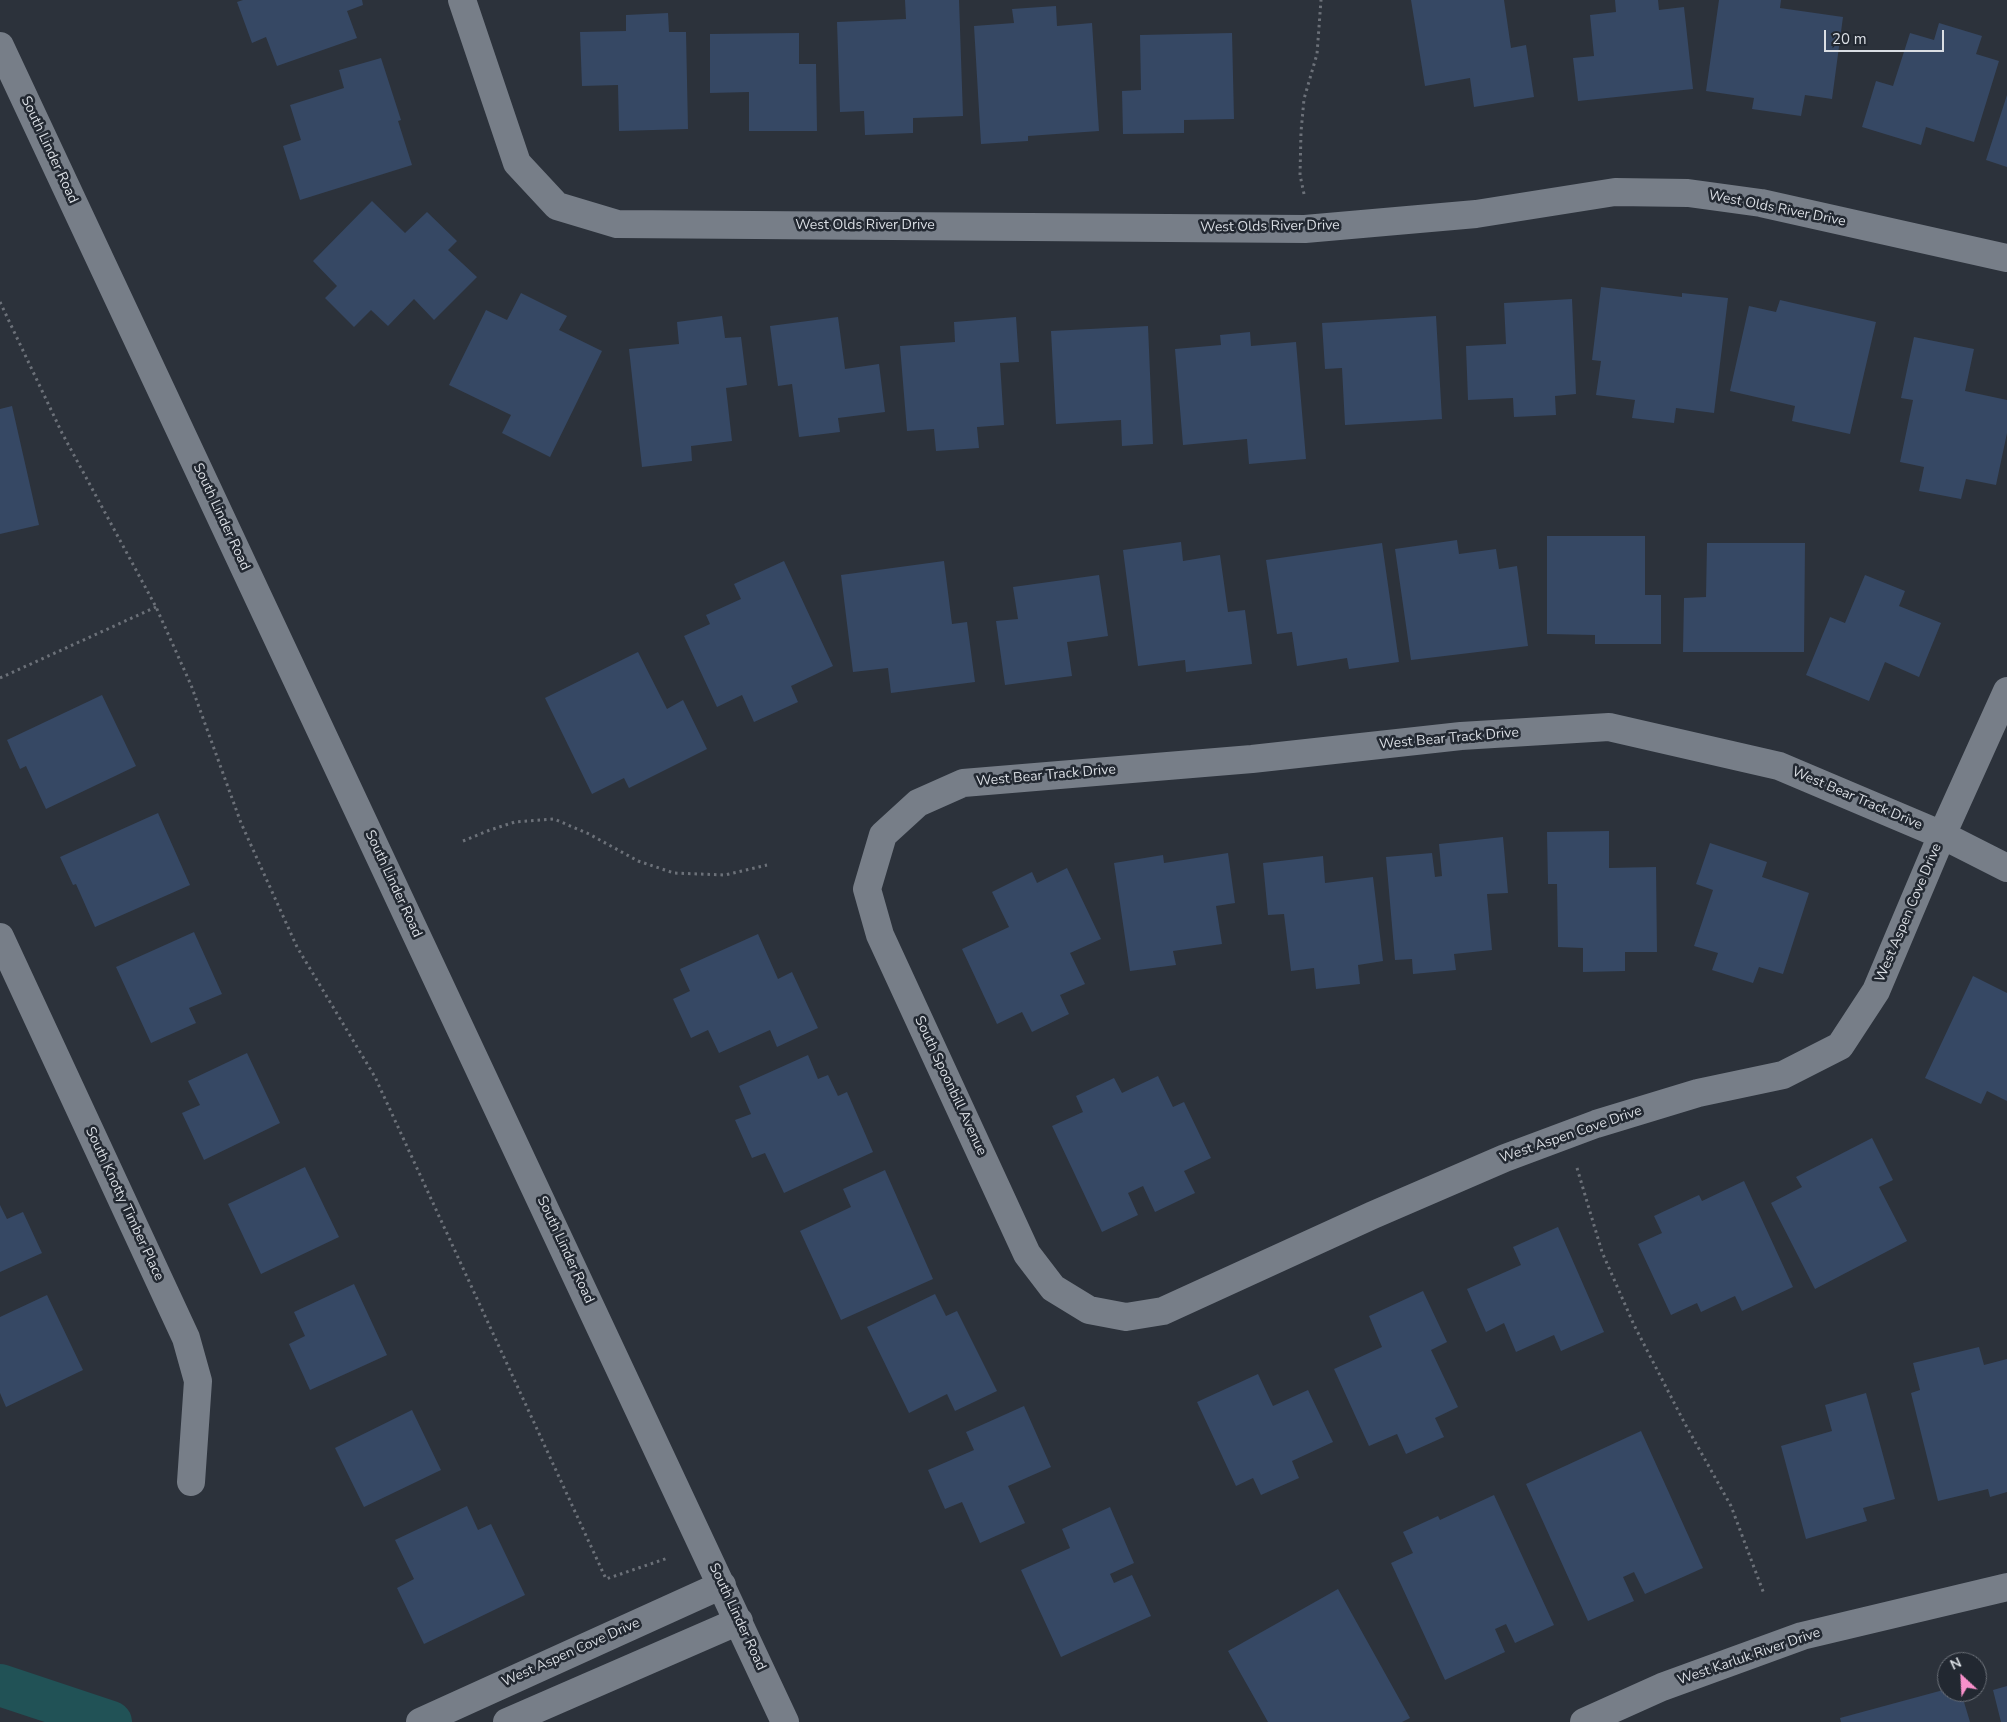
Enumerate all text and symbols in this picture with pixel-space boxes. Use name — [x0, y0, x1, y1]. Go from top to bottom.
scale bar — [1827, 20, 1947, 52]
text: 20 m — [1832, 29, 1867, 49]
street label: South Linder Road — [17, 94, 81, 206]
street label: West Olds River Drive — [1707, 187, 1847, 231]
street label: West Olds River Drive — [1200, 217, 1340, 237]
street label: West Olds River Drive — [795, 218, 935, 234]
street label: South Linder Road — [189, 461, 253, 573]
street label: West Bear Track Drive — [1378, 725, 1520, 753]
street label: West Bear Track Drive — [975, 762, 1117, 790]
street label: West Bear Track Drive — [1789, 764, 1925, 834]
street label: South Linder Road — [361, 828, 425, 940]
street label: West Aspen Cove Drive — [1872, 841, 1946, 985]
street label: South Spoonbill Avenue — [910, 1014, 990, 1158]
street label: West Aspen Cove Drive — [1498, 1103, 1644, 1167]
street label: South Knotty Timber Place — [81, 1124, 167, 1284]
street label: South Linder Road — [533, 1194, 597, 1306]
street label: South Linder Road — [705, 1561, 769, 1673]
street label: West Aspen Cove Drive — [499, 1615, 643, 1691]
street label: West Karluk River Drive — [1675, 1625, 1823, 1689]
north arrow — [1937, 1652, 1987, 1702]
text: N — [1947, 1653, 1965, 1675]

